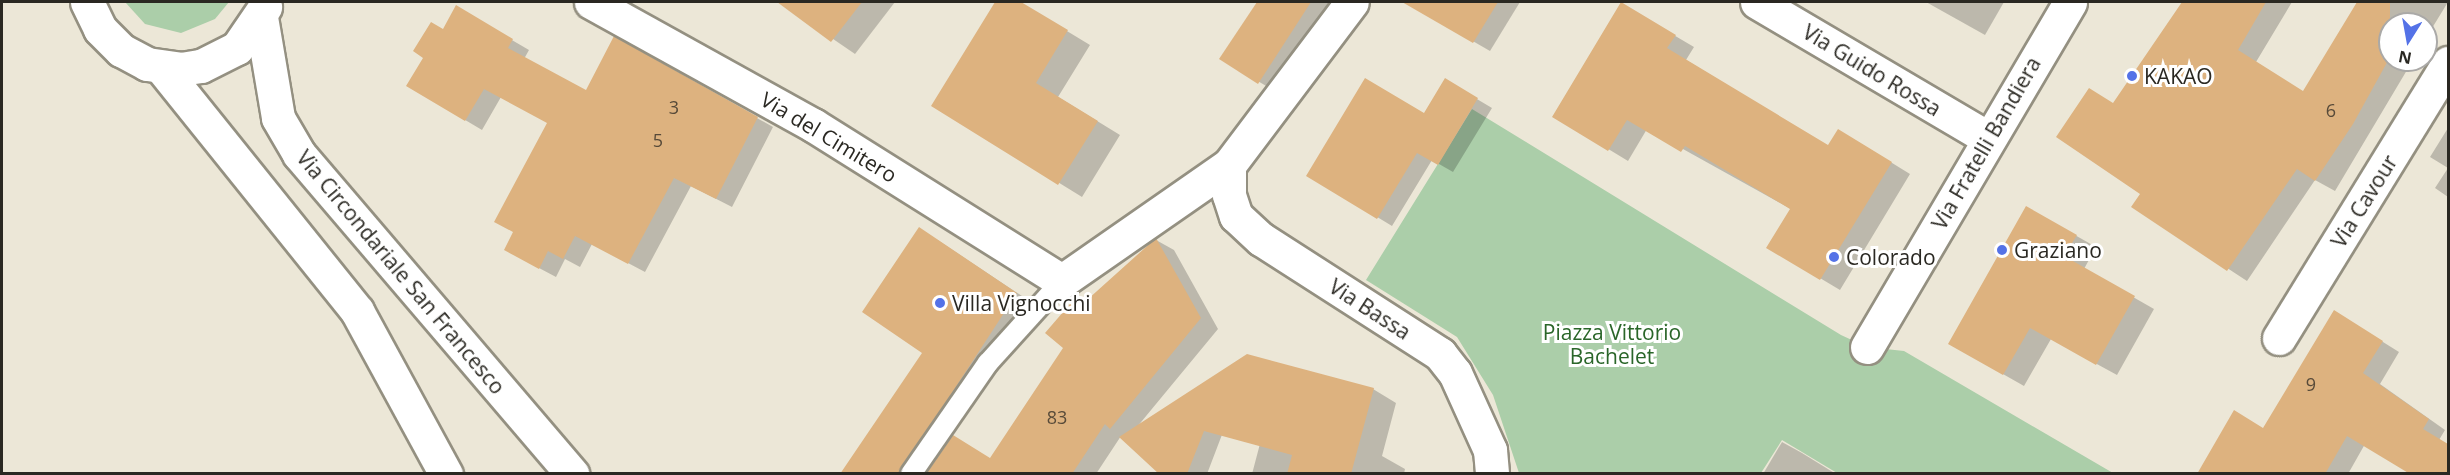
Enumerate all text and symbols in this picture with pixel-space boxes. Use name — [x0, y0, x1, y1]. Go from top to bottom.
north arrow — [2378, 12, 2438, 72]
street label: Via Guido Rossa — [1798, 19, 1946, 121]
text: N — [2396, 46, 2413, 70]
street label: Via Fratelli Bandiera — [1926, 52, 2046, 234]
place label: KAKAO — [2144, 63, 2213, 89]
marker: KAKAO — [2125, 69, 2139, 83]
street label: Via del Cimitero — [756, 87, 902, 187]
house number: 3 — [669, 96, 679, 118]
house number: 6 — [2326, 99, 2336, 121]
house number: 5 — [653, 129, 663, 151]
street label: Via Circondariale San Francesco — [292, 145, 510, 399]
street label: Via Cavour — [2326, 150, 2402, 252]
place label: Graziano — [2014, 237, 2102, 263]
marker: Graziano — [1995, 243, 2009, 257]
place label: Colorado — [1846, 244, 1936, 270]
marker: Colorado — [1827, 250, 1841, 264]
street label: Via Bassa — [1325, 273, 1415, 345]
place label: Villa Vignocchi — [952, 290, 1091, 316]
marker: Villa Vignocchi — [933, 296, 947, 310]
park label: Piazza Vittorio Bachelet — [1543, 319, 1681, 369]
house number: 9 — [2306, 373, 2316, 395]
house number: 83 — [1047, 406, 1067, 428]

